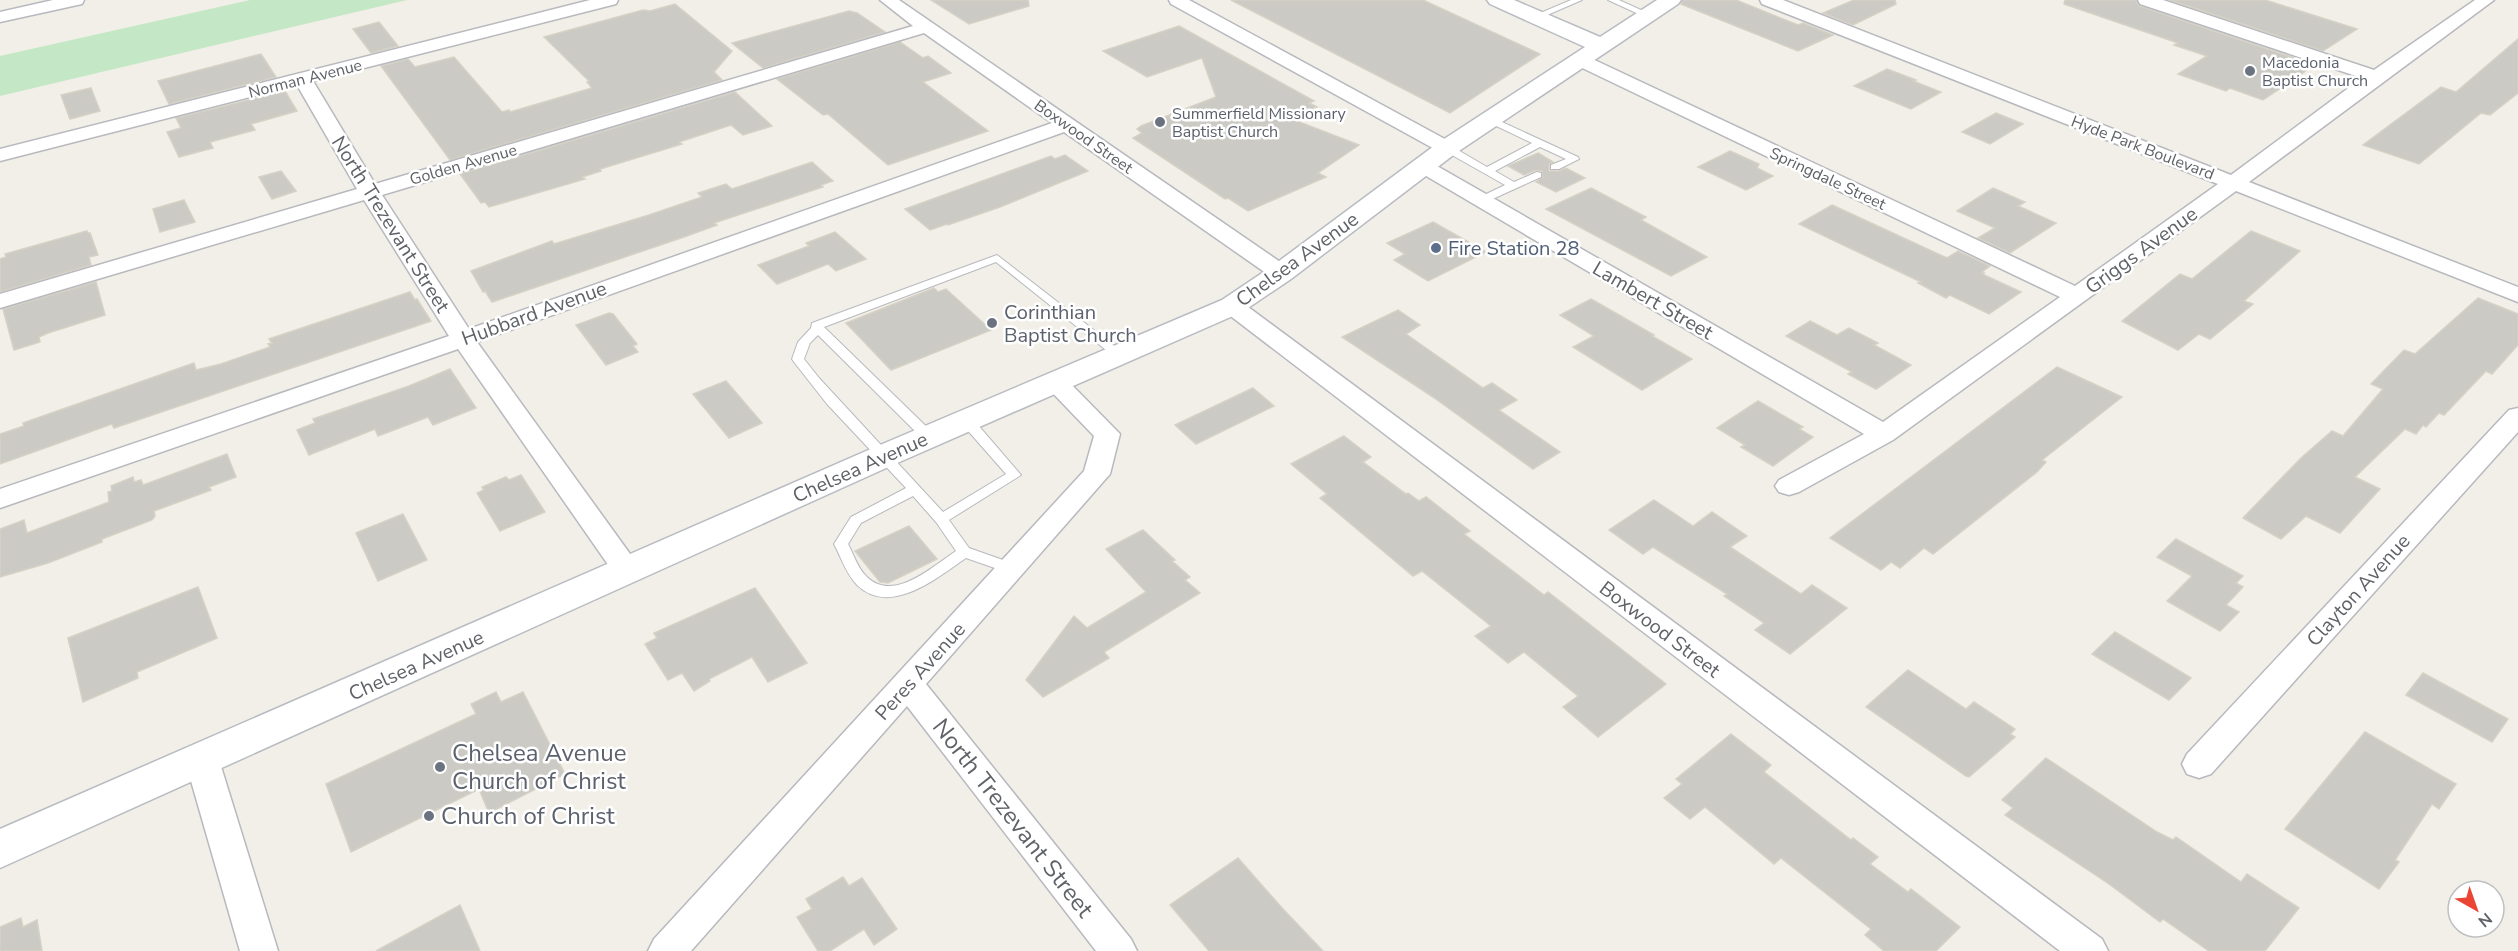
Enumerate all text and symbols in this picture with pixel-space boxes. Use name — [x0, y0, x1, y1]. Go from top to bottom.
place label: Macedonia Baptist Church — [2262, 52, 2368, 92]
street label: Norman Avenue — [246, 54, 364, 104]
marker: Macedonia Baptist Church — [2243, 64, 2257, 78]
street label: Boxwood Street — [1030, 95, 1138, 179]
place label: Summerfield Missionary Baptist Church — [1172, 103, 1347, 143]
street label: Hyde Park Boulevard — [2068, 111, 2217, 185]
marker: Summerfield Missionary Baptist Church — [1153, 115, 1167, 129]
street label: North Trezevant Street — [325, 131, 456, 319]
street label: Golden Avenue — [407, 139, 519, 191]
street label: Springdale Street — [1766, 142, 1890, 216]
street label: Griggs Avenue — [2080, 201, 2203, 300]
street label: Chelsea Avenue — [1231, 206, 1364, 313]
place label: Fire Station 28 — [1448, 235, 1580, 262]
marker: Fire Station 28 — [1429, 241, 1443, 255]
street label: Lambert Street — [1587, 255, 1719, 346]
street label: Hubbard Avenue — [458, 275, 610, 352]
place label: Corinthian Baptist Church — [1004, 299, 1137, 349]
marker: Corinthian Baptist Church — [985, 316, 999, 330]
street label: Chelsea Avenue — [788, 426, 932, 509]
street label: Clayton Avenue — [2301, 528, 2416, 652]
street label: Boxwood Street — [1594, 575, 1727, 684]
street label: Peres Avenue — [869, 616, 972, 726]
street label: Chelsea Avenue — [344, 624, 488, 707]
street label: North Trezevant Street — [925, 712, 1101, 925]
place label: Chelsea Avenue Church of Christ — [452, 737, 626, 797]
marker: Chelsea Avenue Church of Christ — [433, 760, 447, 774]
place label: Church of Christ — [441, 800, 615, 832]
marker: Church of Christ — [422, 809, 436, 823]
north arrow — [2446, 879, 2506, 939]
text: N — [2473, 907, 2497, 932]

